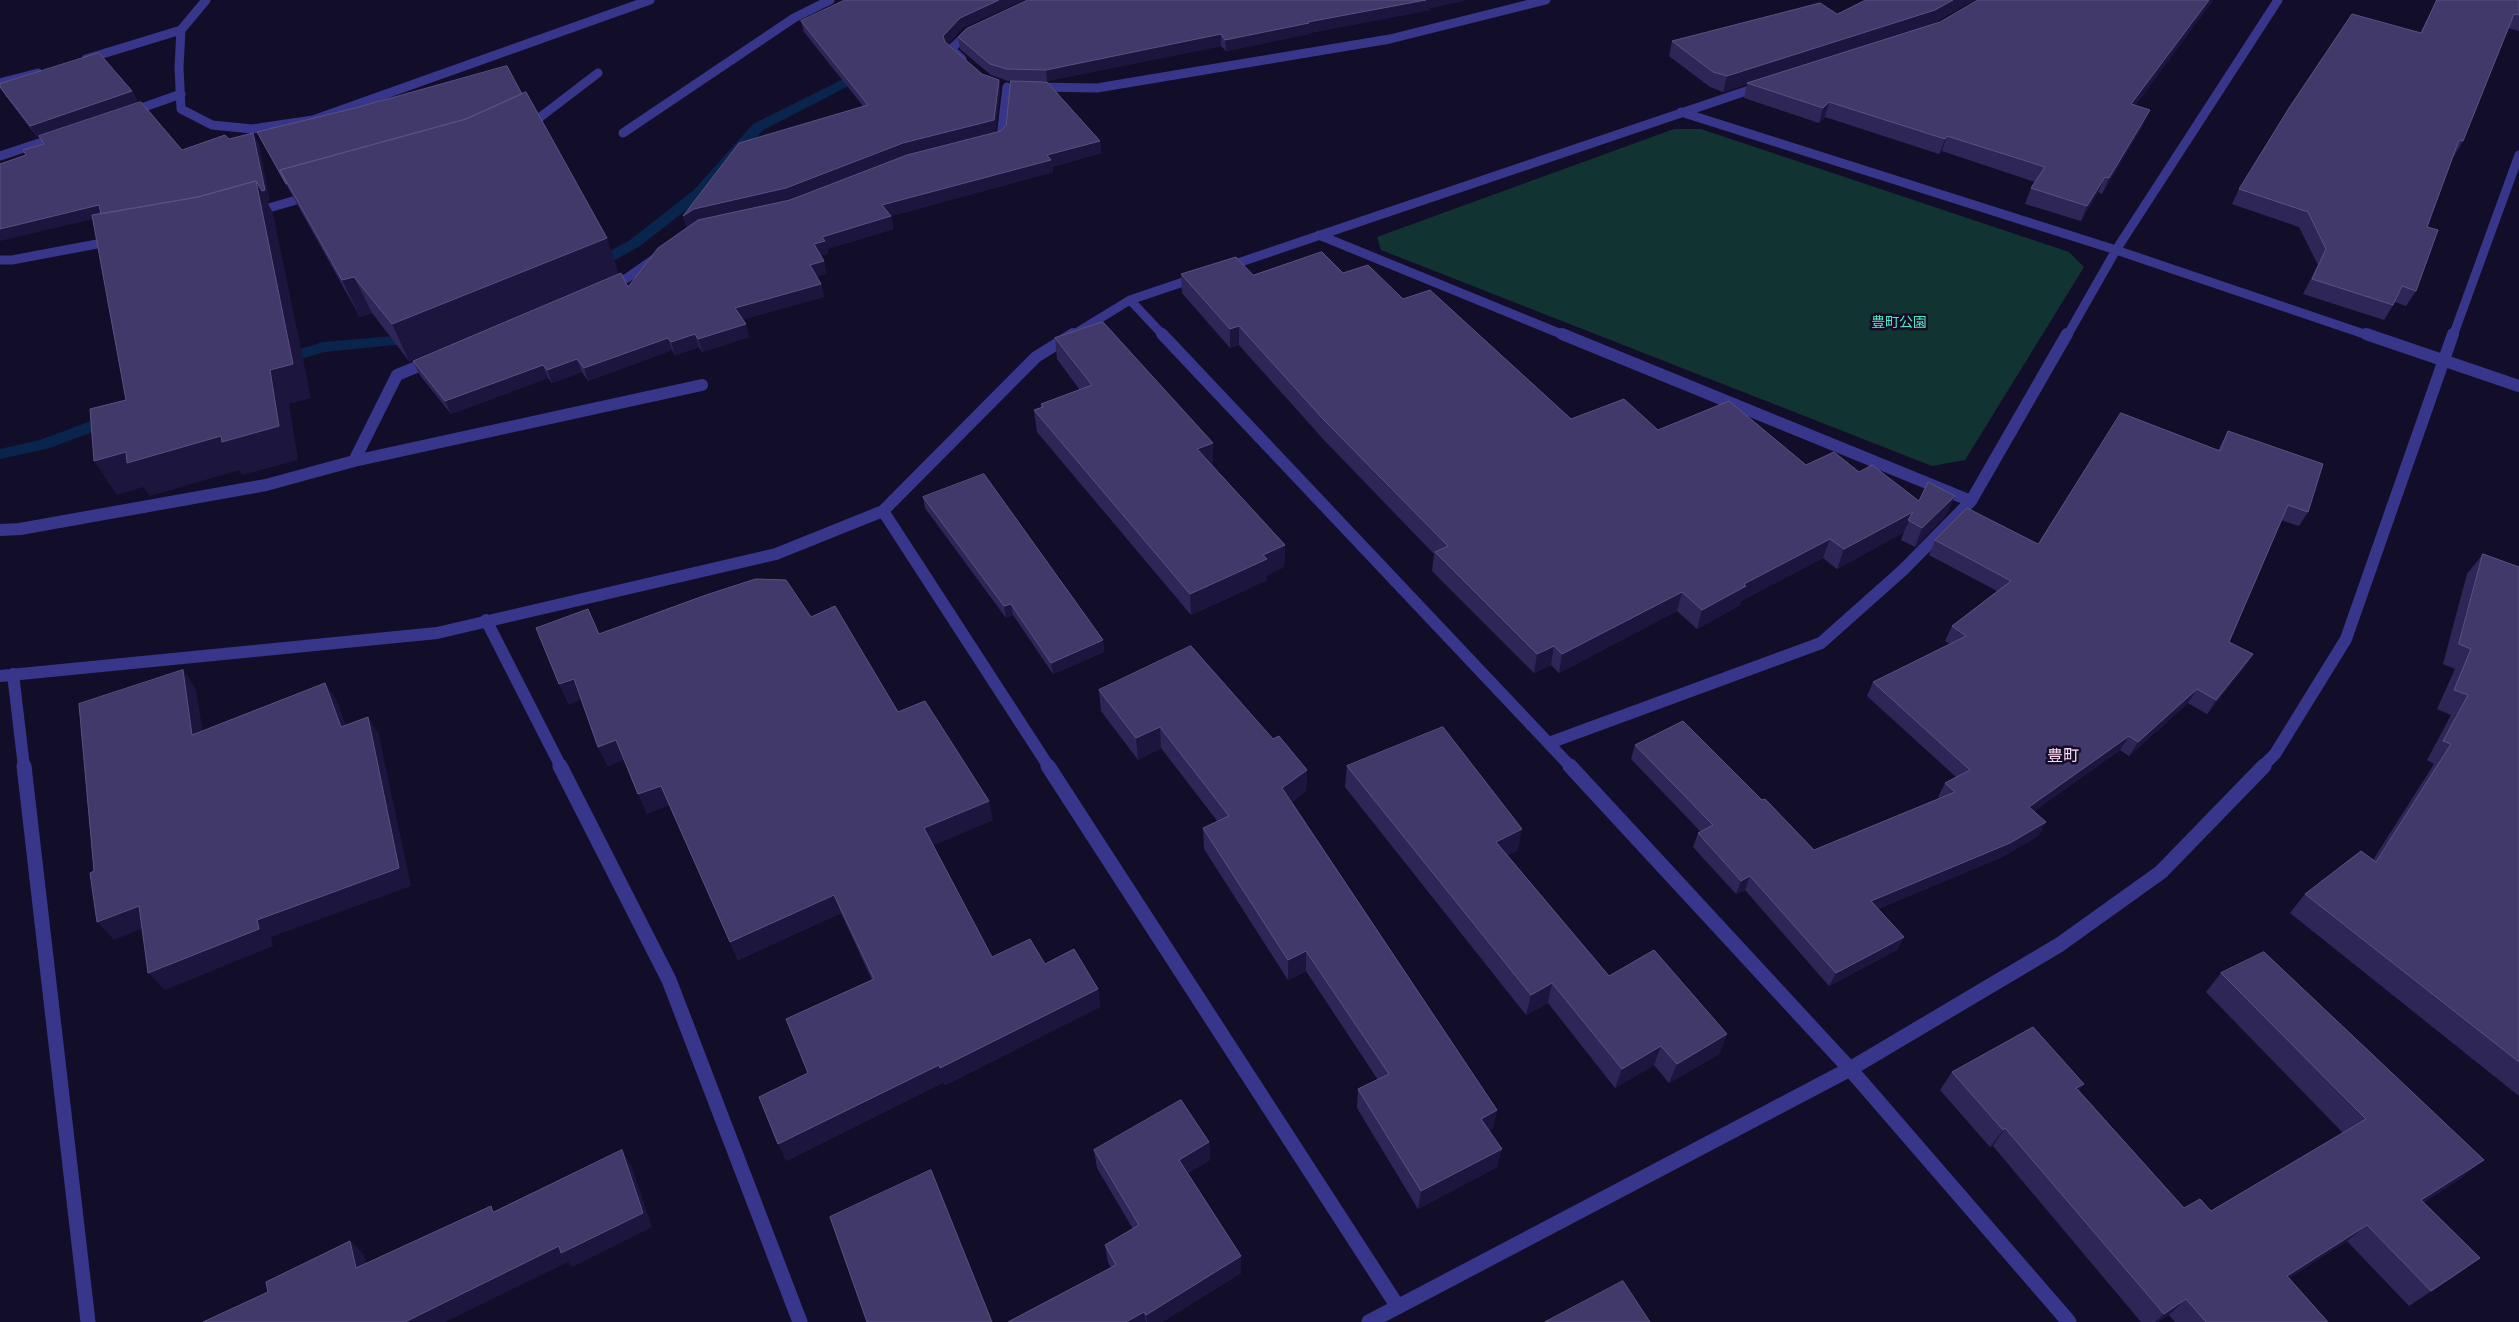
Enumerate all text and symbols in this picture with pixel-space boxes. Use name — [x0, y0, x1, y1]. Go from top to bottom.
park label: 豊町公園 — [1871, 315, 1927, 331]
district label: 豊町 — [2047, 747, 2079, 767]

